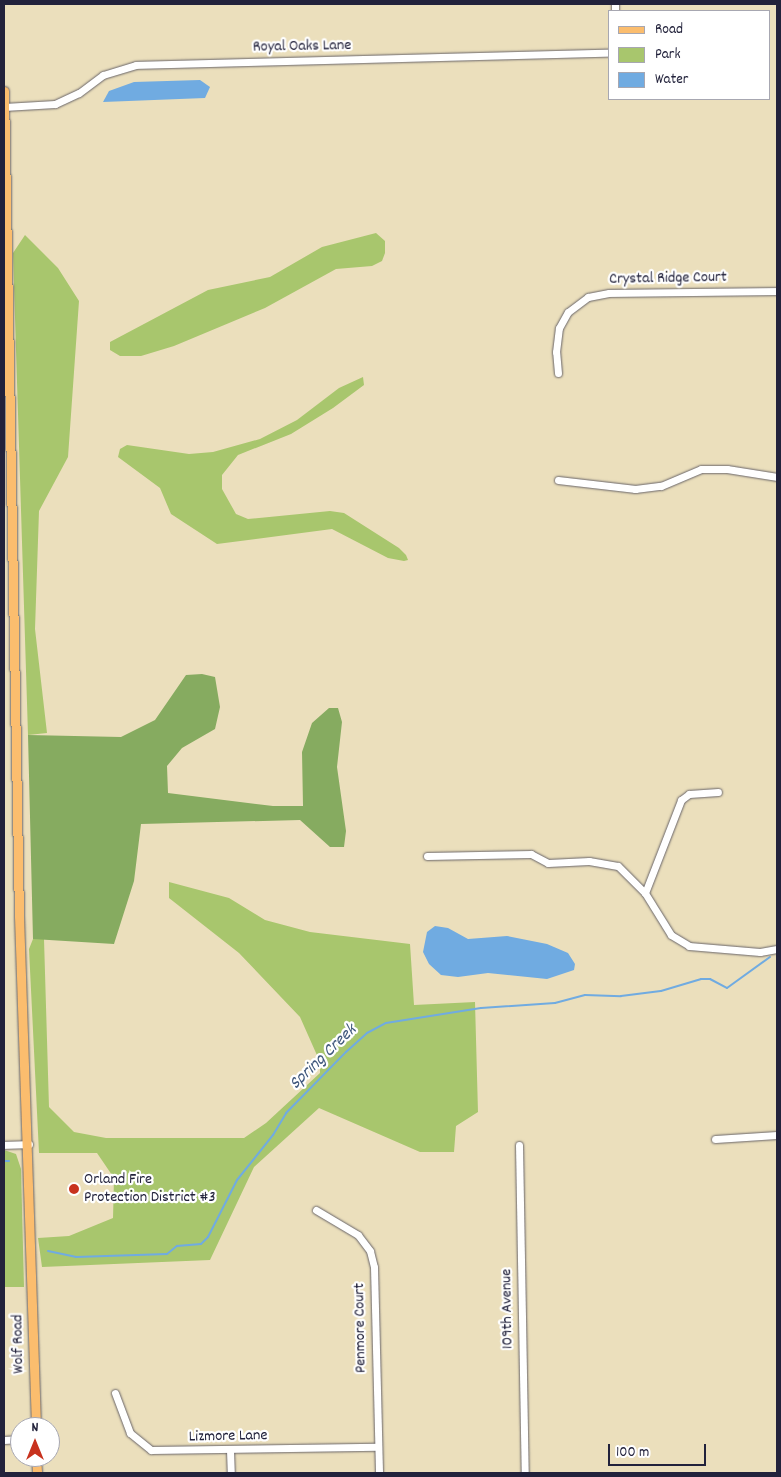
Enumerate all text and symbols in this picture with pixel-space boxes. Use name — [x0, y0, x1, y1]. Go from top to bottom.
legend — [608, 10, 771, 100]
text: Road — [655, 19, 683, 41]
street label: Royal Oaks Lane — [253, 37, 351, 57]
text: Park — [655, 44, 681, 66]
text: Water — [655, 69, 688, 91]
street label: Crystal Ridge Court — [609, 268, 727, 290]
water label: Spring Creek — [286, 1021, 362, 1095]
place label: Orland Fire Protection District #3 — [84, 1170, 216, 1208]
marker: Orland Fire Protection District #3 — [68, 1183, 80, 1195]
street label: 109th Avenue — [498, 1269, 518, 1349]
street label: Penmore Court — [351, 1283, 371, 1373]
street label: Wolf Road — [9, 1314, 29, 1374]
north arrow — [10, 1417, 60, 1467]
text: N — [32, 1418, 38, 1438]
street label: Lizmore Lane — [188, 1427, 268, 1447]
scale bar — [611, 1434, 708, 1466]
text: 100 m — [616, 1442, 649, 1464]

